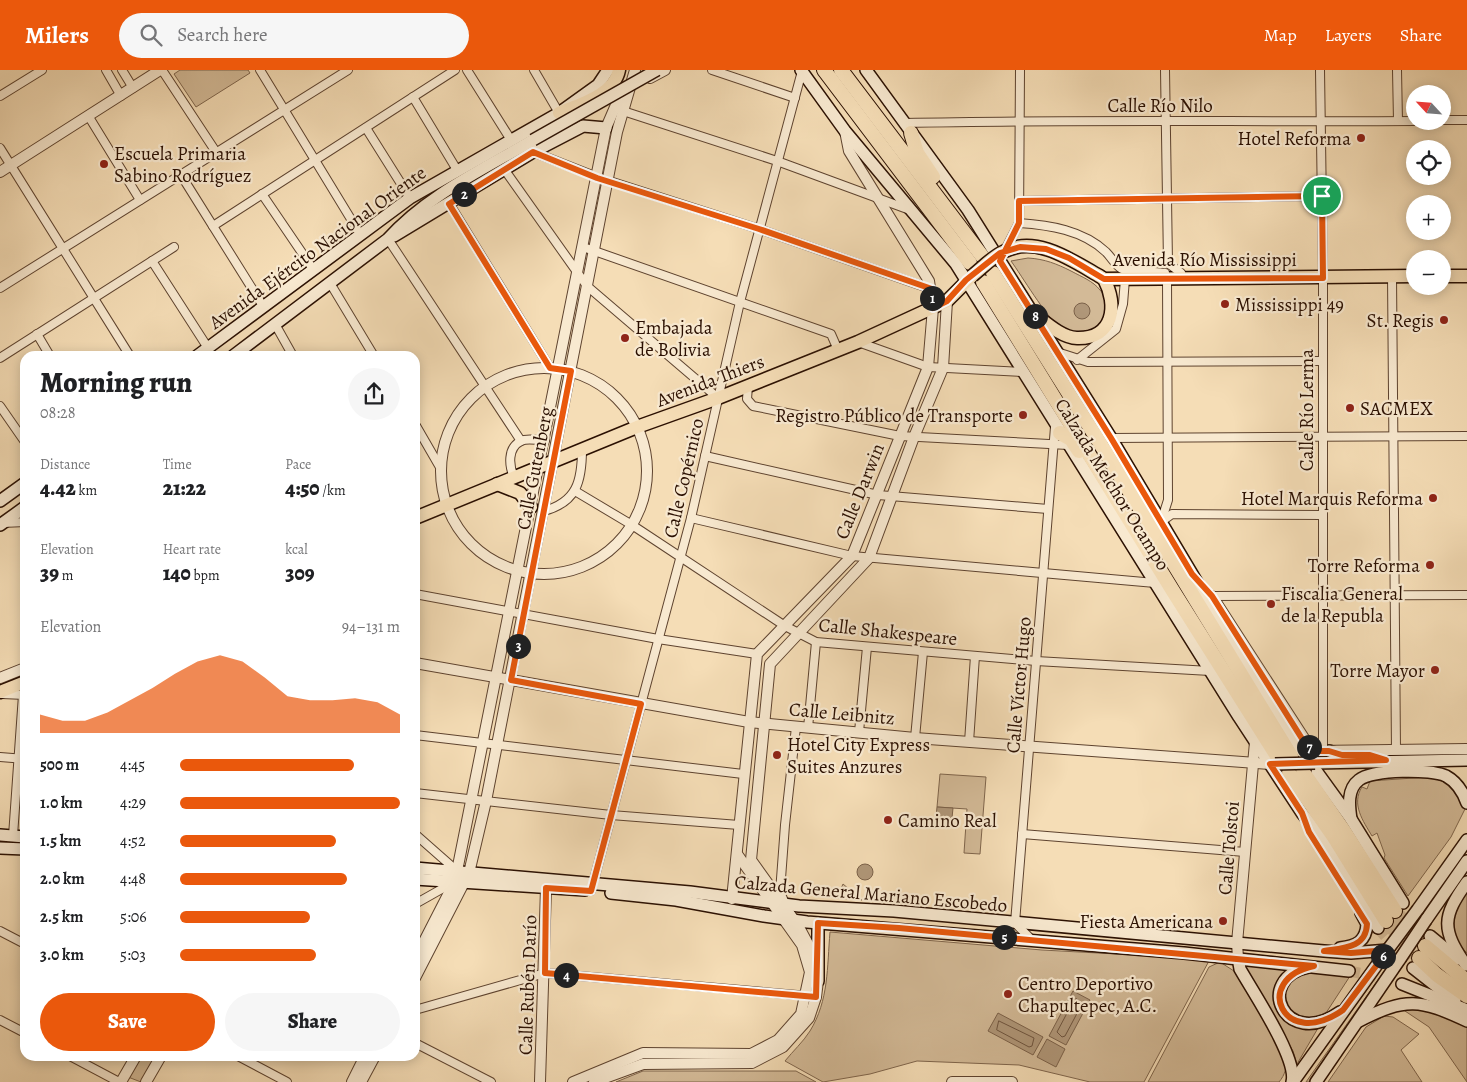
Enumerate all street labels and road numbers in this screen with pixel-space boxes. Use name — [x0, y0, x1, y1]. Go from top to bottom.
street label: Calle Río Nilo — [1107, 93, 1213, 119]
street label: Avenida Ejército Nacional Oriente — [203, 160, 431, 336]
street label: Avenida Río Mississippi — [1112, 247, 1297, 273]
street label: Avenida Thiers — [652, 348, 768, 414]
street label: Calle Río Lerma — [1294, 349, 1320, 471]
street label: Calzada Melchor Ocampo — [1049, 393, 1176, 576]
street label: Calle Gutenberg — [510, 404, 560, 532]
street label: Calle Copérnico — [658, 416, 710, 541]
street label: Calle Darwin — [829, 440, 891, 543]
street label: Calle Shakespeare — [817, 612, 959, 652]
street label: Calle Víctor Hugo — [1000, 616, 1038, 754]
street label: Calle Leibnitz — [788, 696, 896, 732]
street label: Calle Tolstoi — [1212, 800, 1246, 896]
street label: Calzada General Mariano Escobedo — [733, 869, 1008, 919]
street label: Calle Rubén Darío — [513, 914, 543, 1056]

